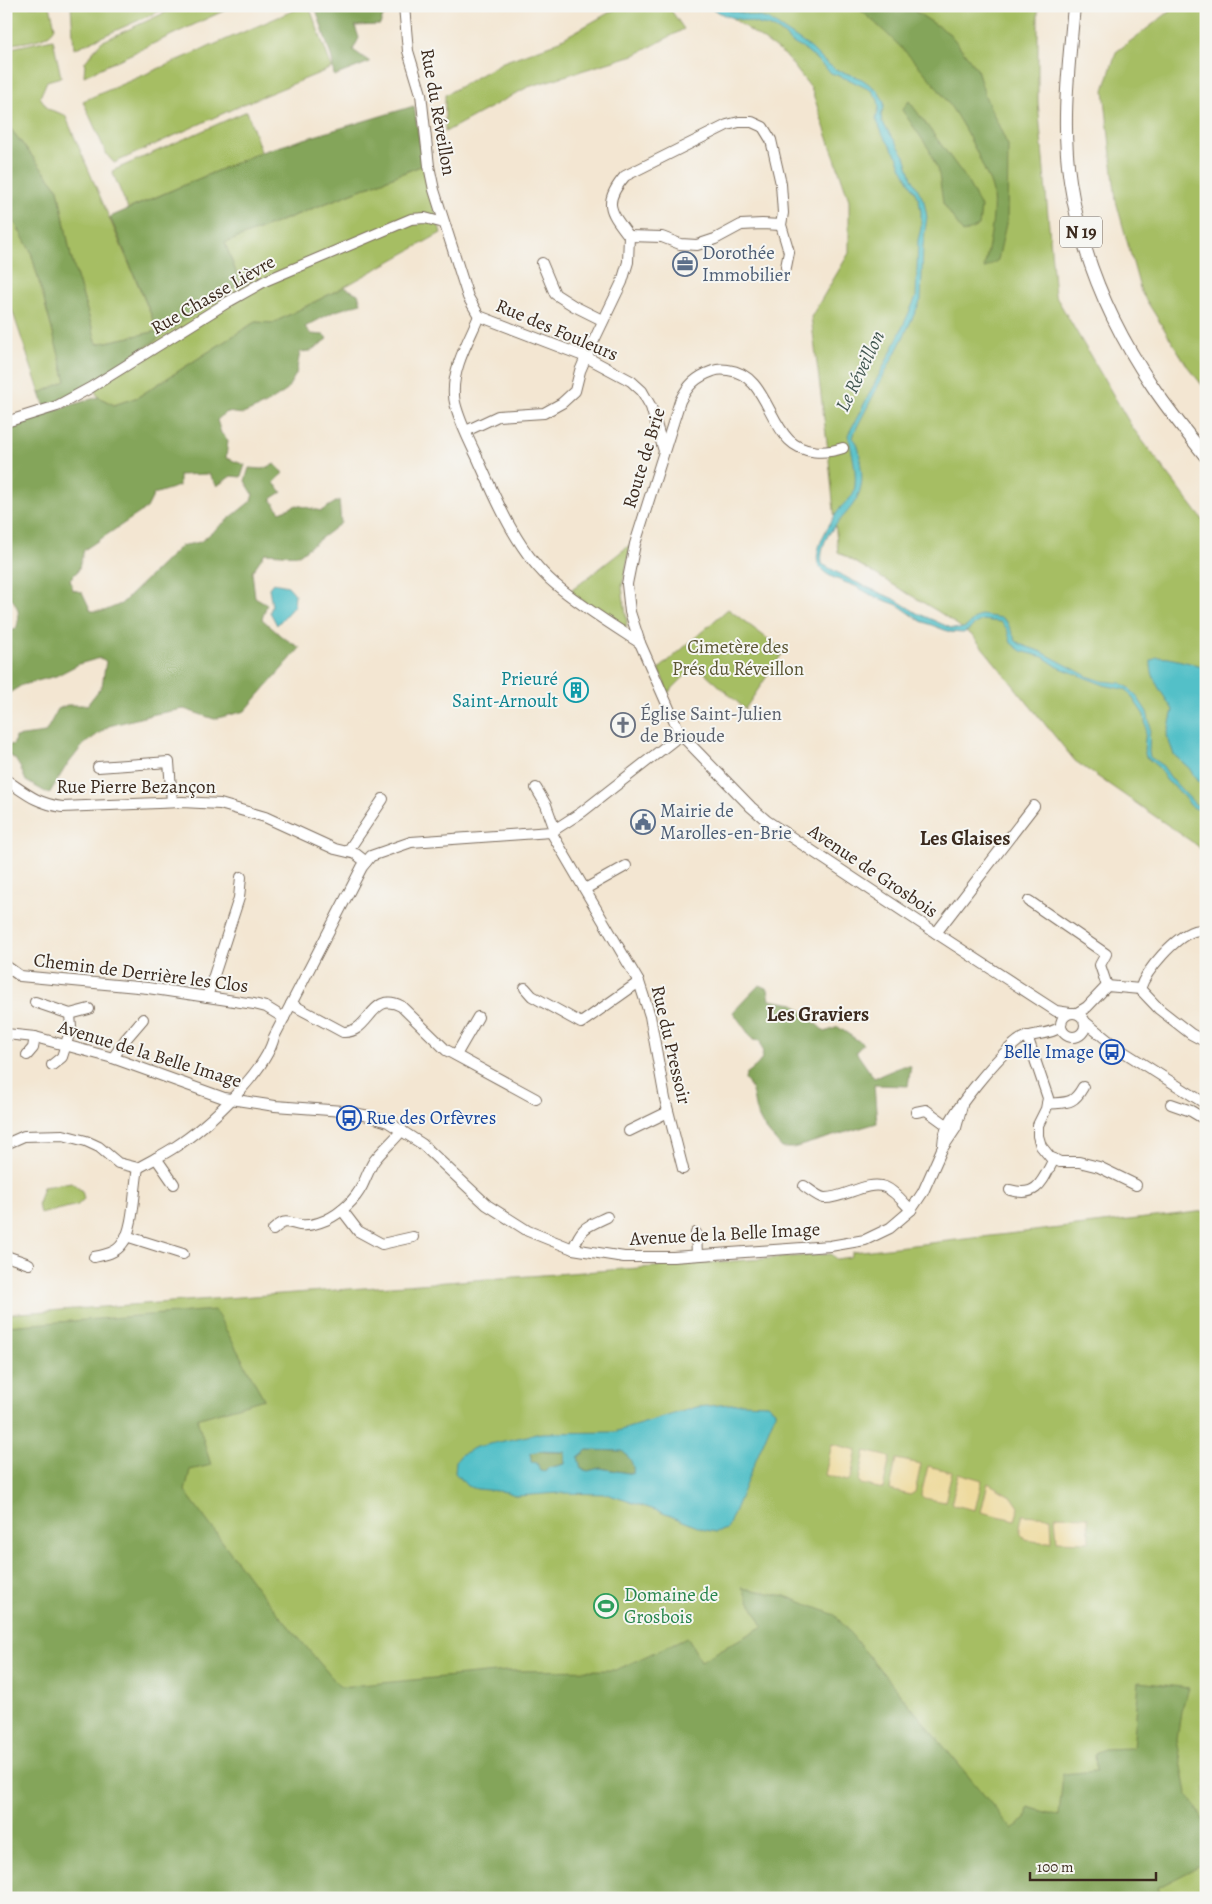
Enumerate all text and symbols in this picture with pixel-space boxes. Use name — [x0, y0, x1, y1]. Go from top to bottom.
street label: Rue du Réveillon — [414, 46, 462, 178]
road number: N 19 — [1060, 216, 1102, 248]
place label: Dorothée Immobilier — [702, 240, 791, 288]
street label: Rue Chasse Lièvre — [146, 249, 280, 341]
office icon: Dorothée Immobilier — [672, 251, 698, 277]
street label: Rue des Fouleurs — [492, 293, 622, 367]
water label: Le Réveillon — [829, 326, 891, 416]
street label: Route de Brie — [616, 404, 672, 512]
park label: Cimetère des Prés du Réveillon — [672, 634, 804, 682]
place label: Prieuré Saint-Arnoult — [452, 666, 558, 714]
building icon: Prieuré Saint-Arnoult — [563, 677, 589, 703]
place label: Église Saint-Julien de Brioude — [640, 701, 782, 749]
church icon: Église Saint-Julien de Brioude — [610, 712, 636, 738]
street label: Rue Pierre Bezançon — [56, 774, 216, 800]
place label: Mairie de Marolles-en-Brie — [660, 798, 792, 846]
public building icon: Mairie de Marolles-en-Brie — [630, 809, 656, 835]
street label: Avenue de Grosbois — [802, 817, 943, 924]
district label: Les Glaises — [920, 825, 1010, 852]
street label: Chemin de Derrière les Clos — [32, 947, 250, 999]
street label: Rue du Pressoir — [645, 983, 697, 1107]
district label: Les Graviers — [767, 1001, 869, 1028]
street label: Avenue de la Belle Image — [54, 1013, 245, 1094]
place label: Belle Image — [1003, 1039, 1094, 1065]
bus stop icon: Belle Image — [1099, 1039, 1125, 1065]
bus stop icon: Rue des Orfèvres — [336, 1105, 362, 1131]
place label: Rue des Orfèvres — [366, 1105, 496, 1131]
street label: Avenue de la Belle Image — [628, 1216, 821, 1252]
place label: Domaine de Grosbois — [624, 1582, 718, 1630]
sports icon: Domaine de Grosbois — [593, 1593, 619, 1619]
scale bar — [1030, 1849, 1156, 1881]
text: 100 m — [1037, 1857, 1074, 1877]

